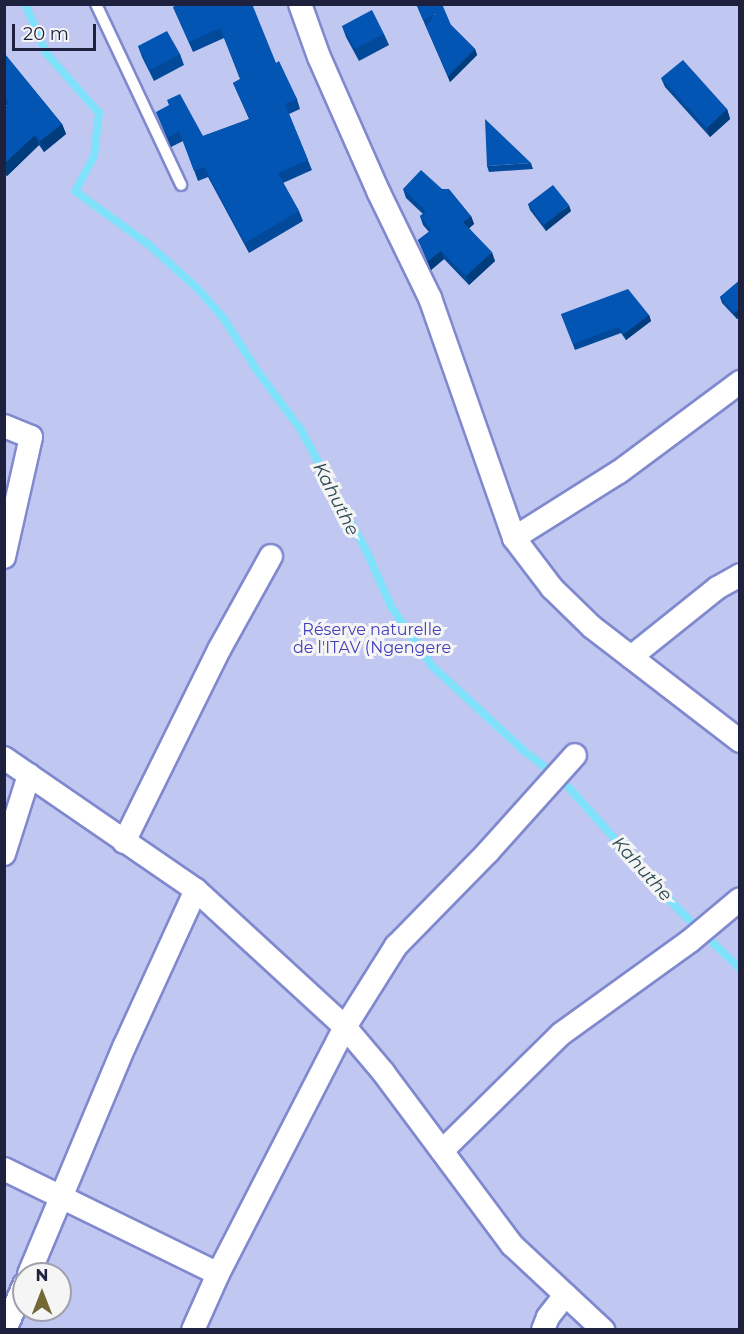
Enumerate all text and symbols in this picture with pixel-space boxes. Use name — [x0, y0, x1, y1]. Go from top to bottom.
scale bar — [15, 12, 99, 50]
text: 20 m — [23, 23, 69, 45]
water label: Kahuthe — [308, 459, 364, 539]
park label: Réserve naturelle de l'ITAV (Ngengere — [293, 620, 451, 658]
water label: Kahuthe — [607, 832, 677, 906]
north arrow — [12, 1262, 72, 1322]
text: N — [36, 1266, 48, 1285]

